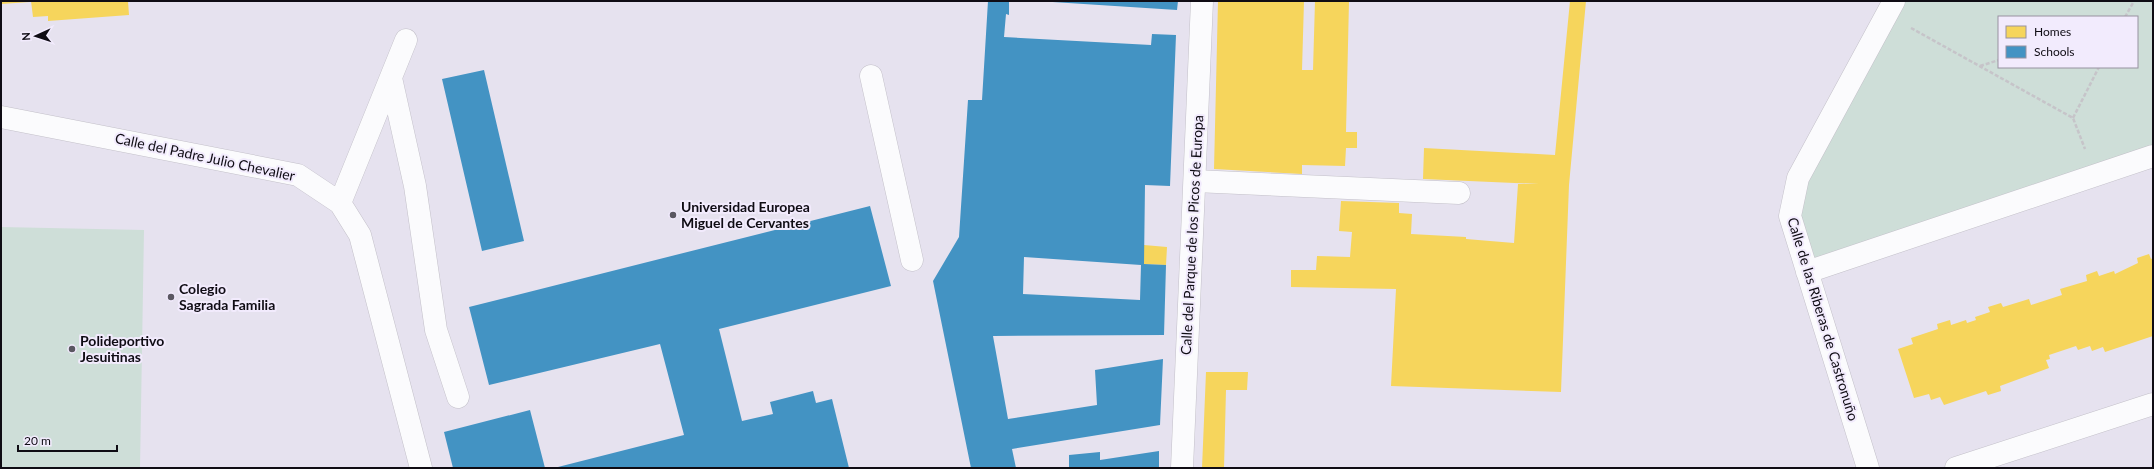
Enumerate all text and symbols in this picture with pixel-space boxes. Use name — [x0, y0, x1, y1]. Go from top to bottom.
north arrow — [16, 16, 56, 56]
legend — [1998, 16, 2138, 68]
text: Homes — [2034, 24, 2071, 39]
text: N — [19, 32, 32, 41]
text: Schools — [2034, 44, 2075, 59]
street label: Calle del Parque de los Picos de Europa — [1177, 115, 1206, 355]
street label: Calle del Padre Julio Chevalier — [114, 129, 297, 184]
place label: Universidad Europea Miguel de Cervantes — [681, 198, 810, 231]
marker: Universidad Europea Miguel de Cervantes — [668, 210, 678, 220]
street label: Calle de las Riberas de Castronuño — [1784, 215, 1863, 423]
place label: Colegio Sagrada Familia — [179, 280, 275, 313]
marker: Colegio Sagrada Familia — [166, 292, 176, 302]
place label: Polideportivo Jesuitinas — [80, 332, 164, 365]
marker: Polideportivo Jesuitinas — [67, 344, 77, 354]
scale bar — [18, 427, 117, 453]
text: 20 m — [24, 433, 51, 448]

